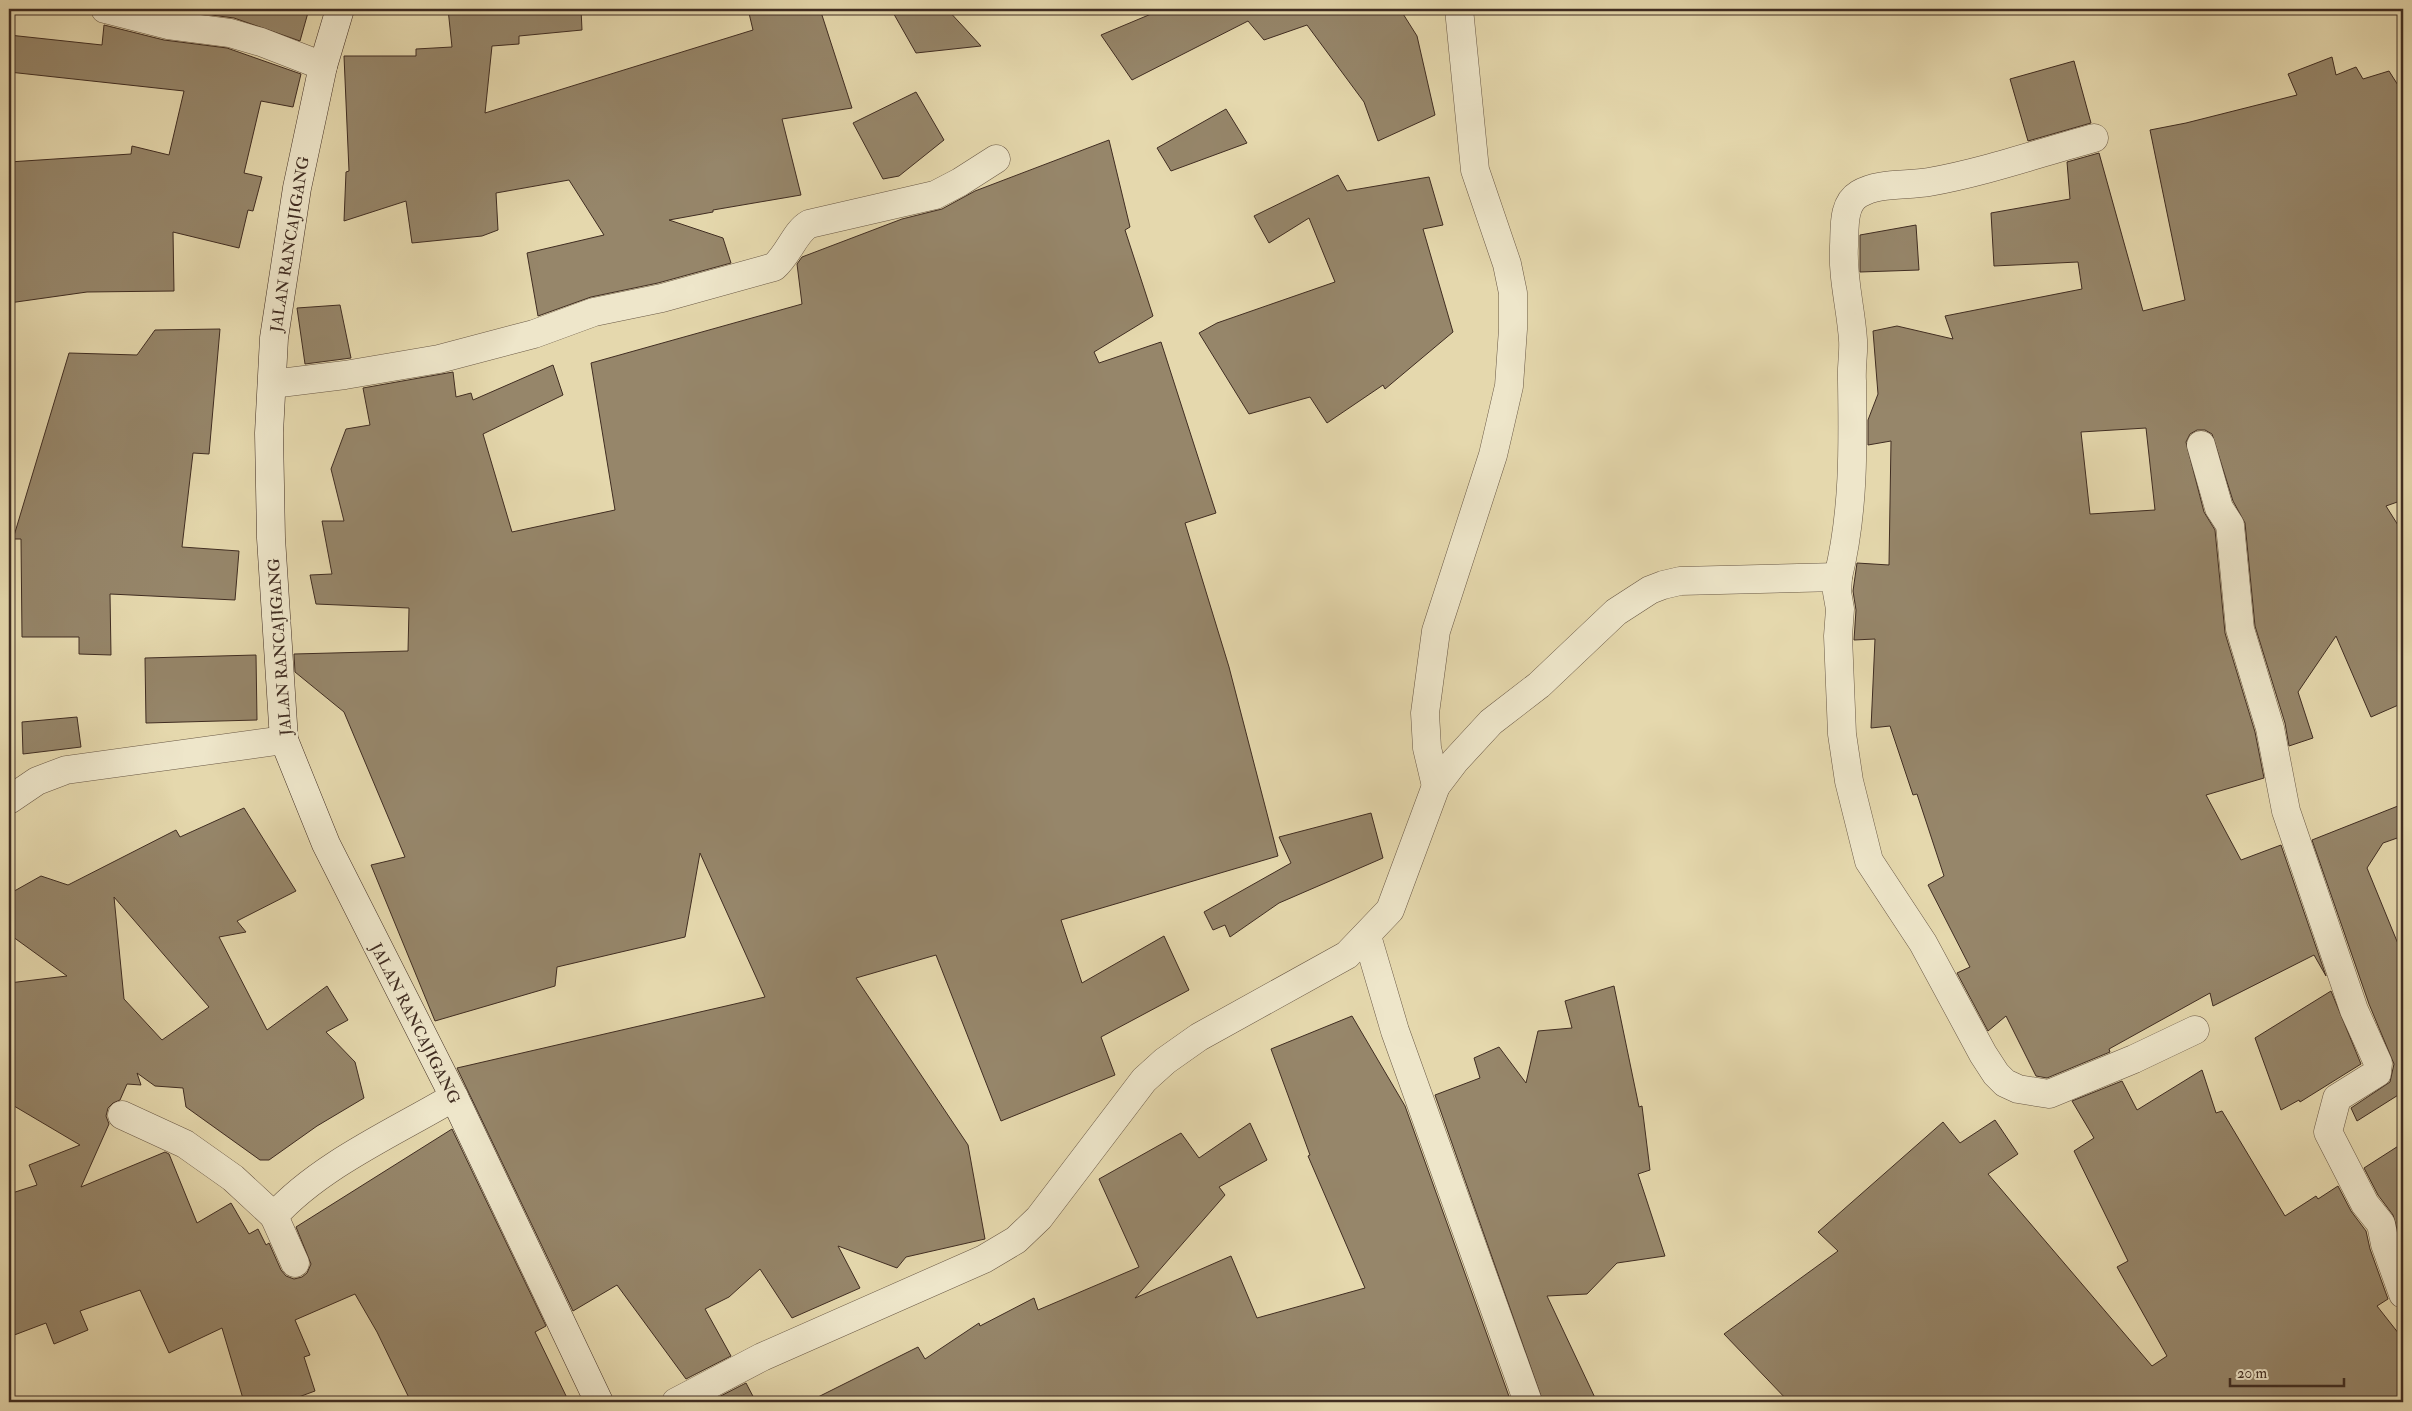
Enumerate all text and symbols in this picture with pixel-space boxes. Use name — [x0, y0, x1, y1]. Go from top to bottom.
street label: JALAN RANCAJIGANG — [266, 155, 315, 335]
street label: JALAN RANCAJIGANG — [264, 558, 297, 737]
street label: JALAN RANCAJIGANG — [365, 939, 464, 1108]
scale bar — [2230, 1356, 2343, 1388]
text: 20 m — [2237, 1364, 2267, 1383]

